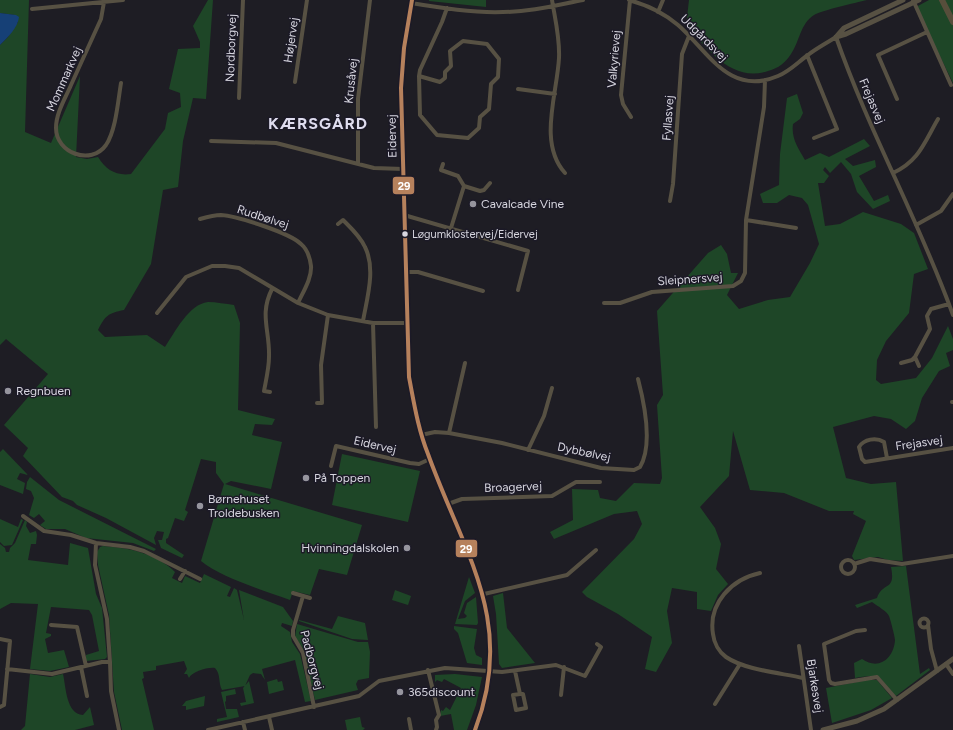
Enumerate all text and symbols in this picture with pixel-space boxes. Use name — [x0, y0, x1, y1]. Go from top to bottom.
street label: Udgårdsvej — [677, 11, 731, 65]
street label: Nordborgvej — [223, 14, 239, 82]
street label: Højervej — [281, 16, 301, 64]
street label: Valkyrievej — [605, 30, 623, 88]
street label: Mommarkvej — [43, 44, 85, 114]
street label: Krusåvej — [342, 58, 360, 104]
street label: Frejasvej — [856, 76, 888, 126]
street label: Fyllasvej — [659, 95, 677, 141]
district label: KÆRSGÅRD — [268, 114, 368, 133]
street label: Eidervej — [385, 114, 399, 158]
line badge: 29 — [392, 176, 415, 195]
text: 29 — [398, 180, 410, 193]
place label: Cavalcade Vine — [481, 197, 564, 211]
marker: Cavalcade Vine — [468, 199, 478, 209]
street label: Rudbølvej — [235, 202, 291, 232]
place label: Løgumklostervej/Eidervej — [412, 228, 538, 241]
marker: Løgumklostervej/Eidervej — [400, 229, 410, 239]
street label: Sleipnersvej — [657, 270, 723, 288]
place label: Regnbuen — [16, 384, 71, 398]
marker: Regnbuen — [3, 386, 13, 396]
street label: Eidervej — [352, 433, 398, 457]
street label: Frejasvej — [894, 433, 944, 453]
street label: Dybbølvej — [556, 440, 612, 464]
place label: På Toppen — [314, 471, 370, 485]
marker: På Toppen — [301, 473, 311, 483]
street label: Broagervej — [484, 479, 542, 495]
place label: Børnehuset Troldebusken — [208, 492, 280, 520]
marker: Børnehuset Troldebusken — [195, 501, 205, 511]
line badge: 29 — [455, 539, 478, 558]
place label: Hvinningdalskolen — [301, 541, 399, 555]
marker: Hvinningdalskolen — [402, 543, 412, 553]
text: 29 — [460, 543, 472, 556]
street label: Padborgvej — [297, 629, 327, 691]
street label: Bjarkesvej — [804, 658, 826, 714]
place label: 365discount — [408, 685, 475, 699]
marker: 365discount — [395, 687, 405, 697]

